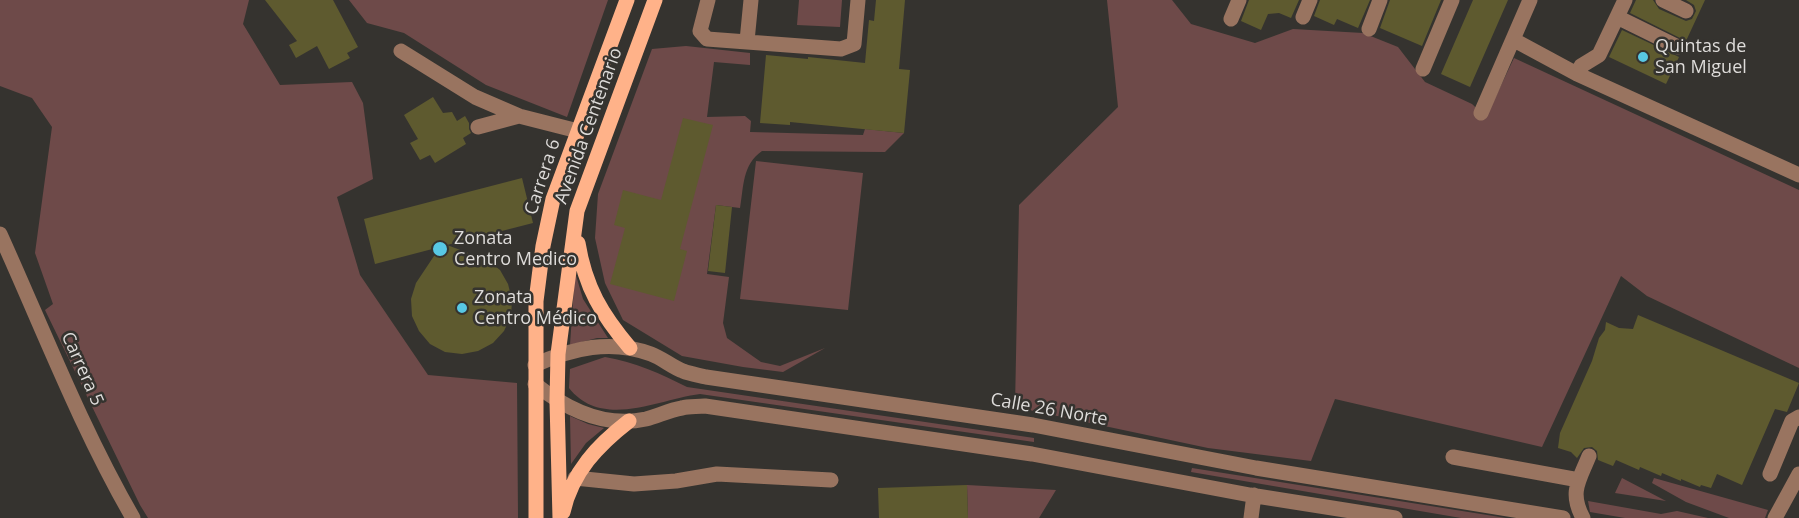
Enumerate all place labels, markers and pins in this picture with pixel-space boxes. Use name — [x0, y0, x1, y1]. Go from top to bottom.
place label: Quintas de San Miguel — [1655, 36, 1747, 78]
marker: Quintas de San Miguel — [1636, 50, 1650, 64]
place label: Zonata Centro Medico — [454, 228, 577, 270]
marker: Zonata Centro Medico — [431, 240, 449, 258]
place label: Zonata Centro Médico — [474, 287, 597, 330]
marker: Zonata Centro Médico — [455, 301, 469, 315]

